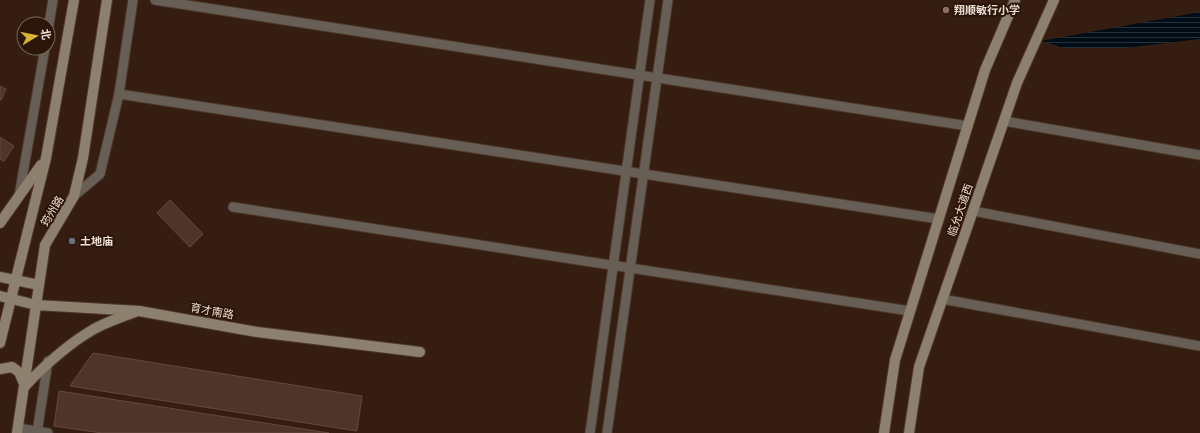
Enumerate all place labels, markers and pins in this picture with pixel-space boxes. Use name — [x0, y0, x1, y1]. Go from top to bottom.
place label: 翔顺敏行小学 — [954, 4, 1020, 17]
marker: 翔顺敏行小学 — [941, 5, 951, 15]
place label: 土地庙 — [80, 235, 113, 248]
marker: 土地庙 — [67, 236, 77, 246]

